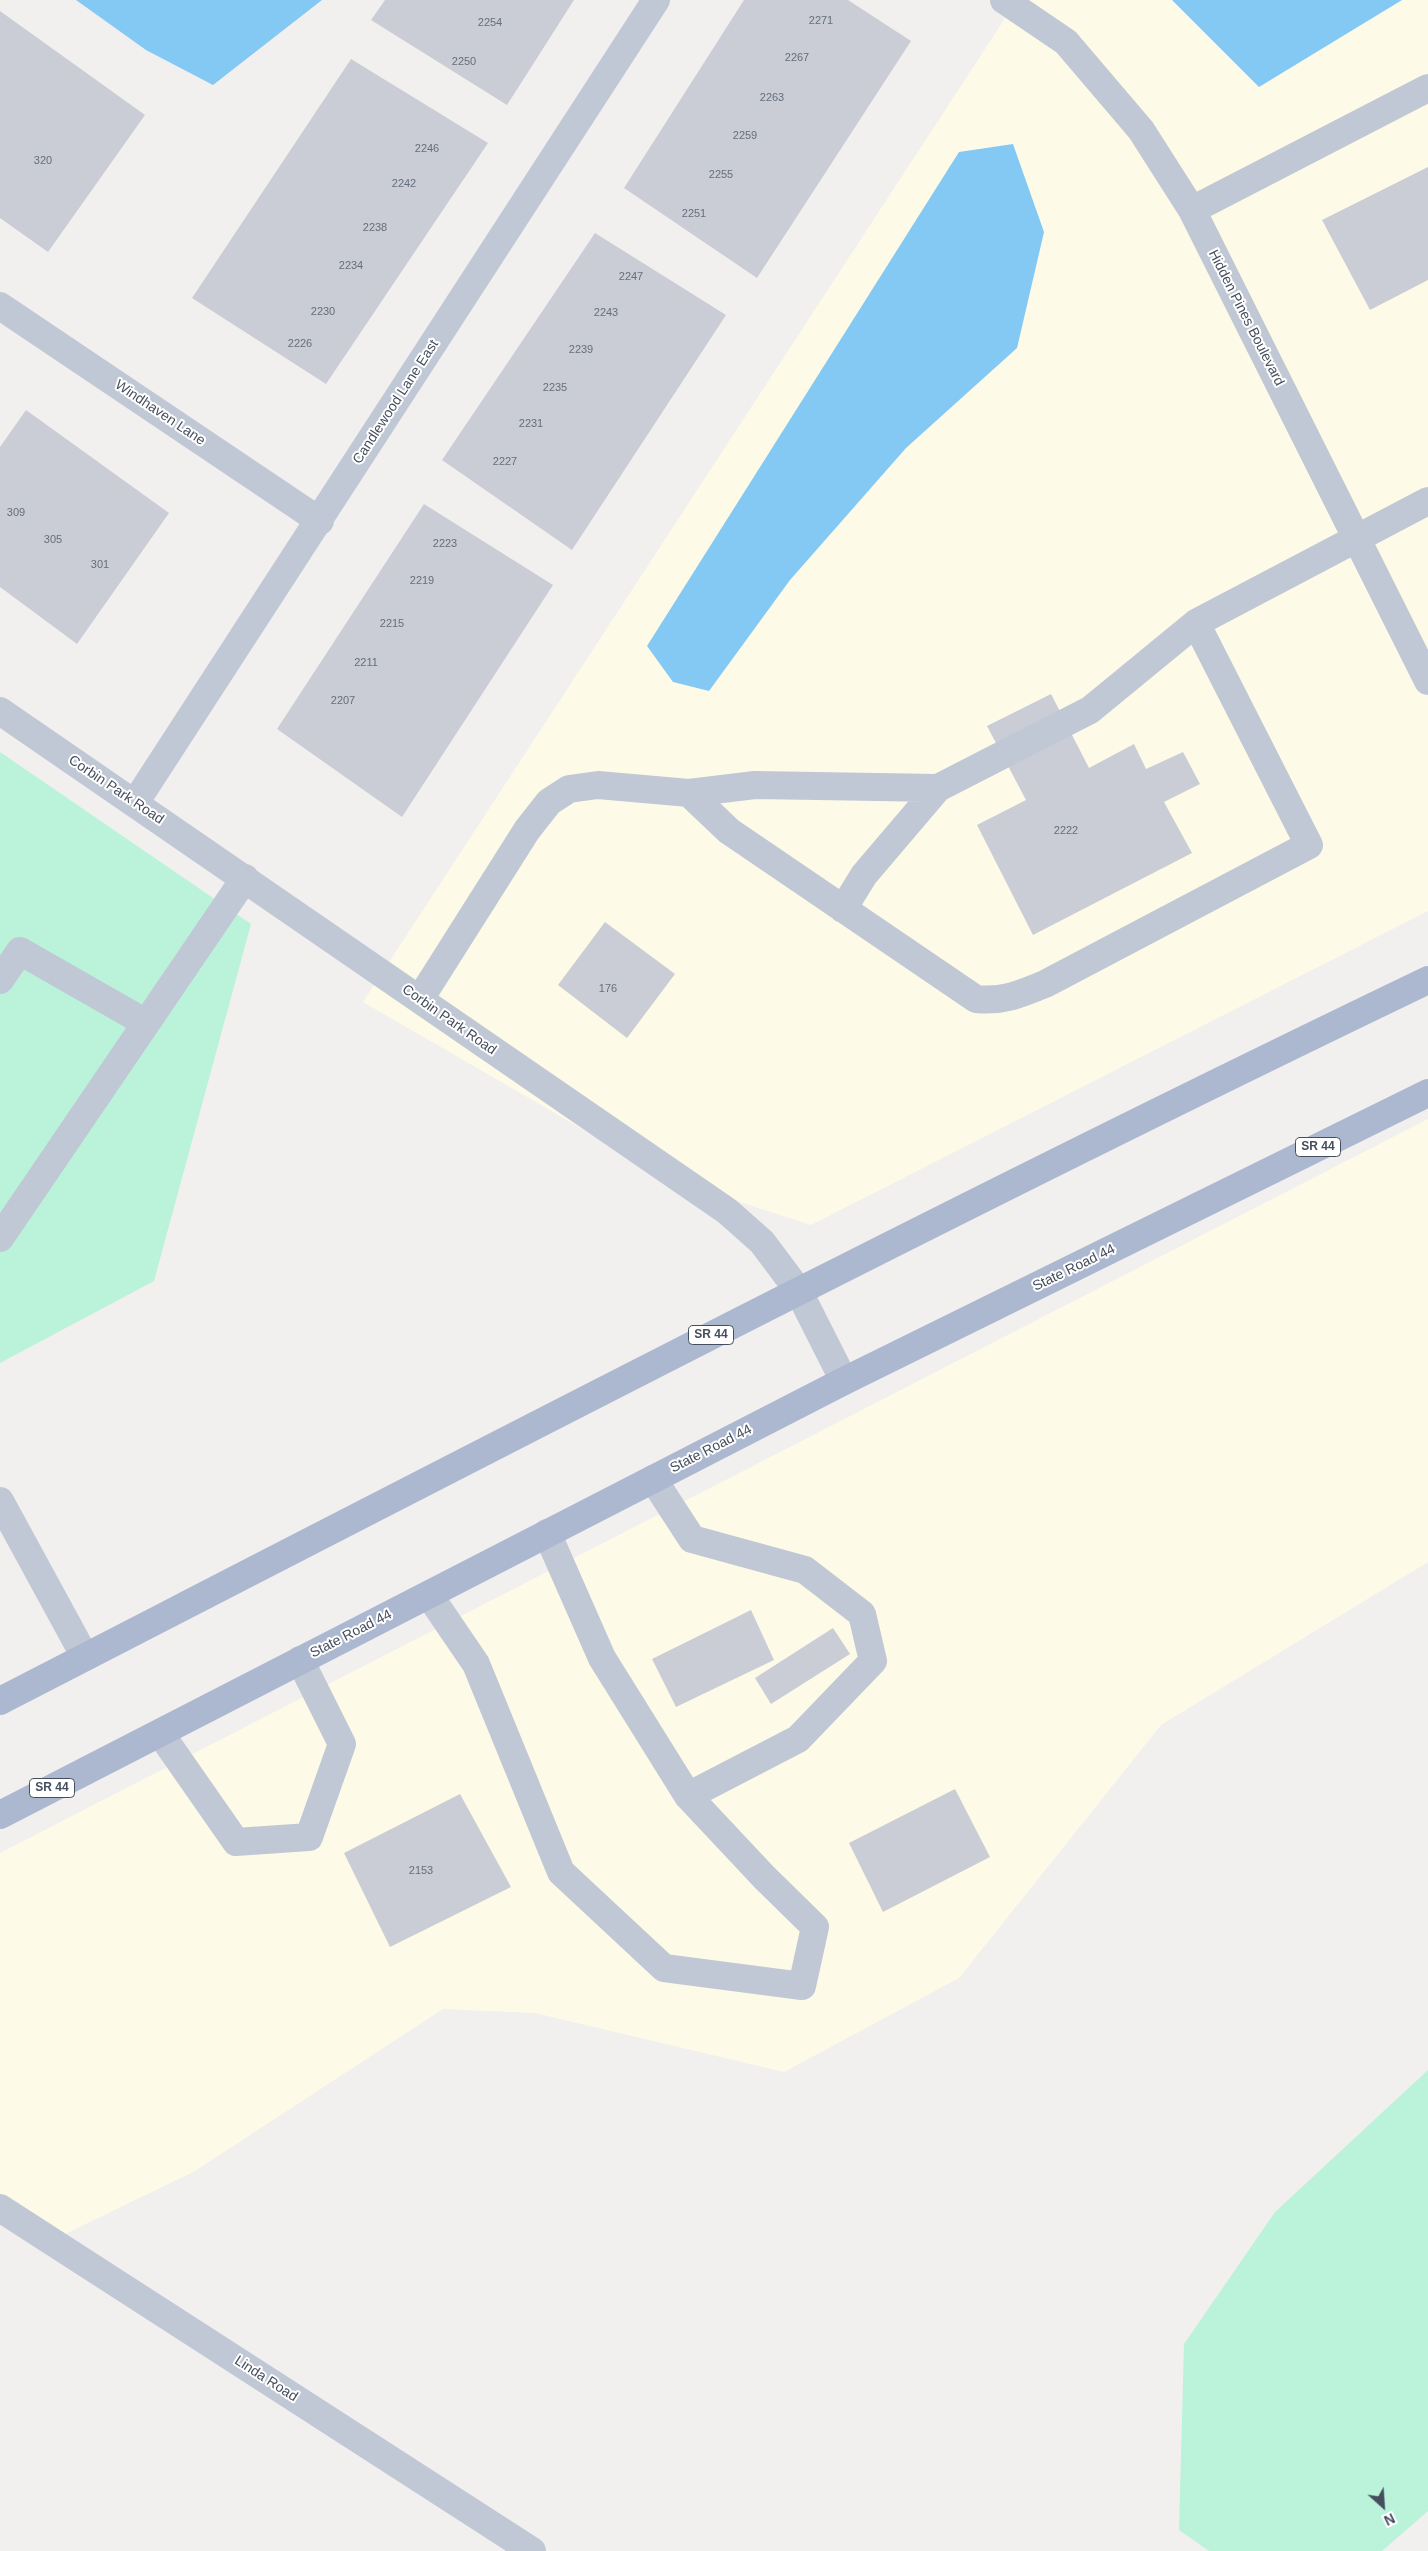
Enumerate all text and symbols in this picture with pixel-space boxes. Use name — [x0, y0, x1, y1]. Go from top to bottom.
house number: 2271 — [809, 14, 833, 28]
house number: 2254 — [478, 16, 502, 30]
house number: 2267 — [785, 51, 809, 65]
house number: 2250 — [452, 55, 476, 69]
house number: 2263 — [760, 91, 784, 105]
house number: 2259 — [733, 129, 757, 143]
house number: 2246 — [415, 142, 439, 156]
house number: 320 — [34, 154, 52, 168]
house number: 2255 — [709, 168, 733, 182]
house number: 2242 — [392, 177, 416, 191]
house number: 2251 — [682, 207, 706, 221]
house number: 2238 — [363, 221, 387, 235]
street label: Hidden Pines Boulevard — [1204, 247, 1288, 389]
house number: 2234 — [339, 259, 363, 273]
house number: 2247 — [619, 270, 643, 284]
house number: 2230 — [311, 305, 335, 319]
house number: 2243 — [594, 306, 618, 320]
house number: 2226 — [288, 337, 312, 351]
street label: Candlewood Lane East — [350, 337, 442, 467]
house number: 2239 — [569, 343, 593, 357]
street label: Windhaven Lane — [112, 377, 208, 449]
house number: 2235 — [543, 381, 567, 395]
house number: 2231 — [519, 417, 543, 431]
house number: 2227 — [493, 455, 517, 469]
house number: 309 — [7, 506, 25, 520]
house number: 305 — [44, 533, 62, 547]
house number: 2223 — [433, 537, 457, 551]
house number: 301 — [91, 558, 109, 572]
house number: 2219 — [410, 574, 434, 588]
house number: 2215 — [380, 617, 404, 631]
house number: 2211 — [354, 656, 378, 670]
house number: 2207 — [331, 694, 355, 708]
street label: Corbin Park Road — [65, 752, 167, 828]
house number: 2222 — [1054, 824, 1078, 838]
street label: Corbin Park Road — [399, 981, 499, 1059]
house number: 176 — [599, 982, 617, 996]
road number: SR 44 — [1296, 1138, 1340, 1156]
street label: State Road 44 — [1030, 1241, 1118, 1295]
road number: SR 44 — [688, 1326, 734, 1344]
street label: State Road 44 — [667, 1421, 755, 1477]
street label: State Road 44 — [307, 1606, 395, 1662]
road number: SR 44 — [30, 1779, 74, 1798]
house number: 2153 — [409, 1864, 433, 1878]
street label: Linda Road — [231, 2352, 301, 2406]
north arrow — [1358, 2481, 1408, 2531]
text: N — [1382, 2510, 1398, 2529]

